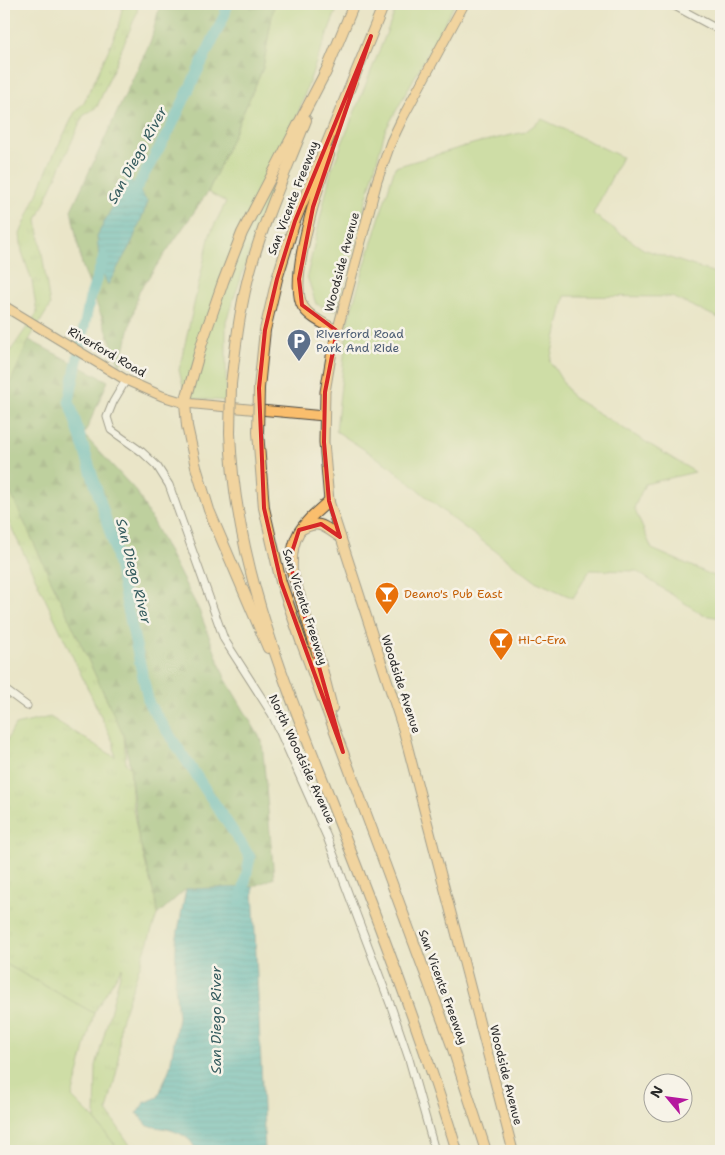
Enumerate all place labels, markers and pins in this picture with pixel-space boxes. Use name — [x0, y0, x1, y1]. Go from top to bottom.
place label: Riverford Road Park And Ride — [316, 326, 404, 356]
parking icon: Riverford Road Park And Ride — [286, 328, 312, 362]
bar icon: Deano's Pub East — [374, 581, 400, 615]
place label: Deano's Pub East — [404, 586, 503, 602]
bar icon: Hi-C-Era — [488, 627, 514, 661]
place label: Hi-C-Era — [518, 632, 567, 648]

